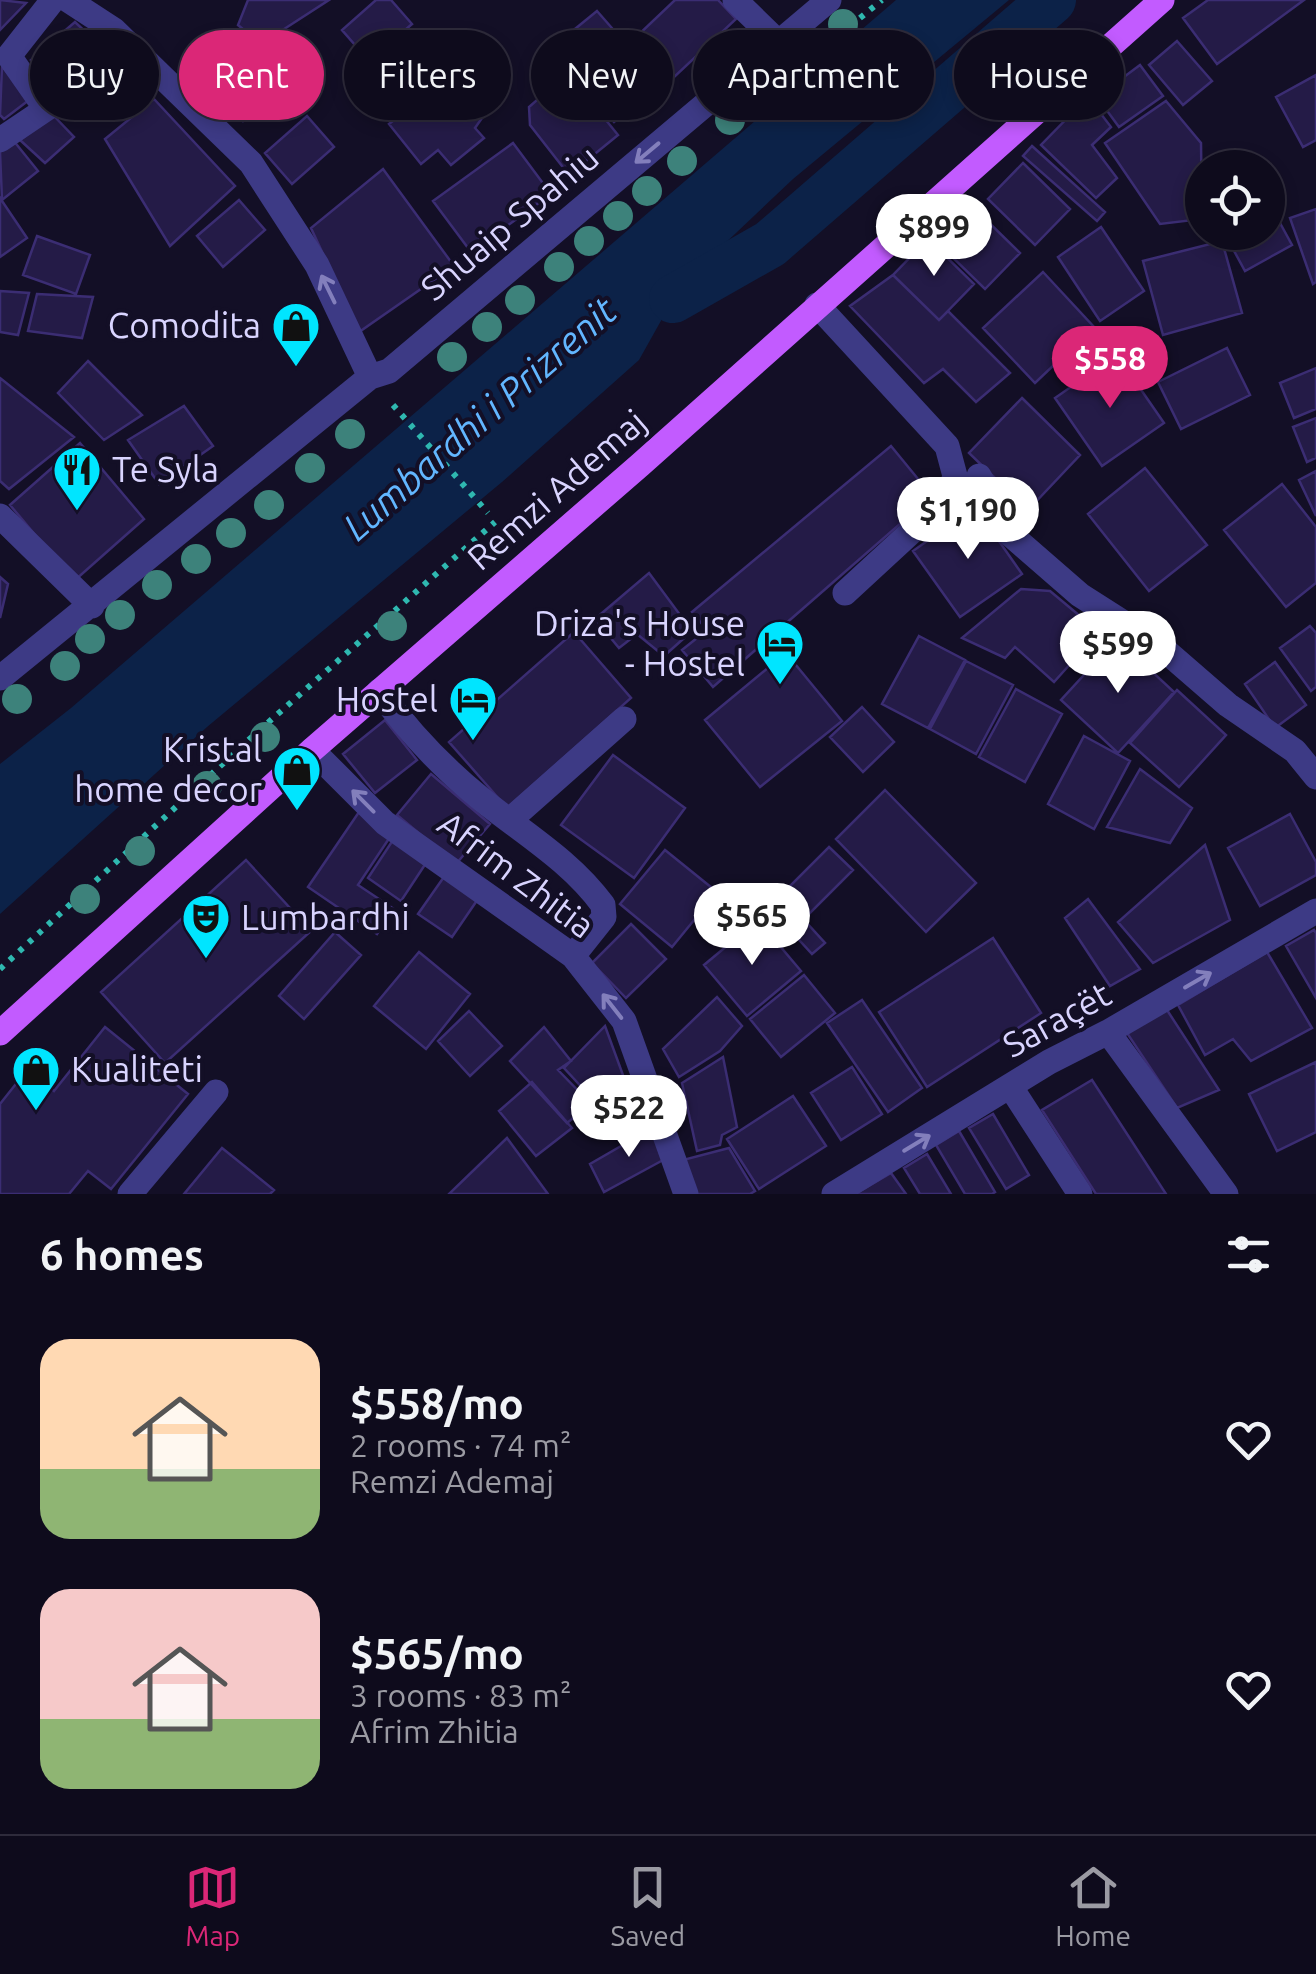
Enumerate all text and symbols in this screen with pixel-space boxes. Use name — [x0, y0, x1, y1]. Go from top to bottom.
chip: Buy — [30, 30, 159, 120]
chip: Rent — [179, 30, 324, 120]
chip: Filters — [344, 30, 511, 120]
chip: New — [531, 30, 673, 120]
chip: Apartment — [693, 30, 934, 120]
chip: House — [954, 30, 1124, 120]
street label: Shuaip Spahiu — [413, 137, 606, 308]
one-way arrow — [635, 141, 660, 164]
map controls — [1185, 150, 1285, 250]
button: locate — [1185, 150, 1285, 250]
pin: $899 — [875, 194, 993, 279]
text: $899 — [898, 208, 970, 244]
one-way arrow — [318, 274, 337, 304]
water label: Lumbardhi i Prizrenit — [335, 288, 625, 548]
shop icon: Comodita — [270, 300, 322, 368]
place label: Comodita — [108, 305, 261, 345]
pin: $558 — [1051, 326, 1169, 411]
text: $558 — [1074, 340, 1146, 376]
street label: Remzi Ademaj — [459, 401, 654, 578]
restaurant icon: Te Syla — [51, 444, 103, 512]
place label: Te Syla — [112, 449, 219, 489]
pin: $1,190 — [887, 477, 1049, 562]
text: $1,190 — [919, 491, 1017, 527]
place label: Driza's House - Hostel — [534, 603, 745, 683]
pin: $599 — [1059, 611, 1177, 696]
hotel icon: Driza's House - Hostel — [754, 618, 806, 686]
text: $599 — [1082, 625, 1154, 661]
hotel icon: Hostel — [447, 674, 499, 742]
place label: Hostel — [336, 679, 438, 719]
place label: Kristal home decor — [74, 729, 262, 809]
shop icon: Kristal home decor — [271, 744, 323, 812]
one-way arrow — [352, 790, 376, 814]
street label: Afrim Zhitia — [431, 803, 602, 946]
pin: $565 — [693, 883, 811, 968]
theatre icon: Lumbardhi — [180, 892, 232, 960]
place label: Lumbardhi — [241, 897, 410, 937]
text: $565 — [716, 897, 788, 933]
one-way arrow — [1183, 970, 1212, 990]
street label: Saraçët — [996, 973, 1118, 1065]
one-way arrow — [601, 994, 623, 1020]
shop icon: Kualiteti — [10, 1044, 62, 1112]
place label: Kualiteti — [71, 1049, 203, 1089]
pin: $522 — [570, 1075, 688, 1160]
text: $522 — [593, 1089, 665, 1125]
one-way arrow — [902, 1133, 931, 1153]
icon: filters — [1221, 1227, 1276, 1282]
text: 6 homes — [40, 1231, 204, 1278]
icon: home — [120, 1379, 240, 1499]
text: $558/mo — [350, 1380, 524, 1427]
icon: heart — [1221, 1412, 1276, 1467]
text: 2 rooms · 74 m² — [350, 1427, 571, 1463]
text: Remzi Ademaj — [350, 1463, 554, 1499]
icon: home — [120, 1629, 240, 1749]
text: $565/mo — [350, 1630, 524, 1677]
icon: heart — [1221, 1662, 1276, 1717]
text: 3 rooms · 83 m² — [350, 1677, 571, 1713]
text: Afrim Zhitia — [350, 1713, 519, 1749]
tab: Map — [185, 1860, 240, 1951]
tab: Saved — [611, 1860, 685, 1951]
tab: Home — [1055, 1860, 1131, 1951]

